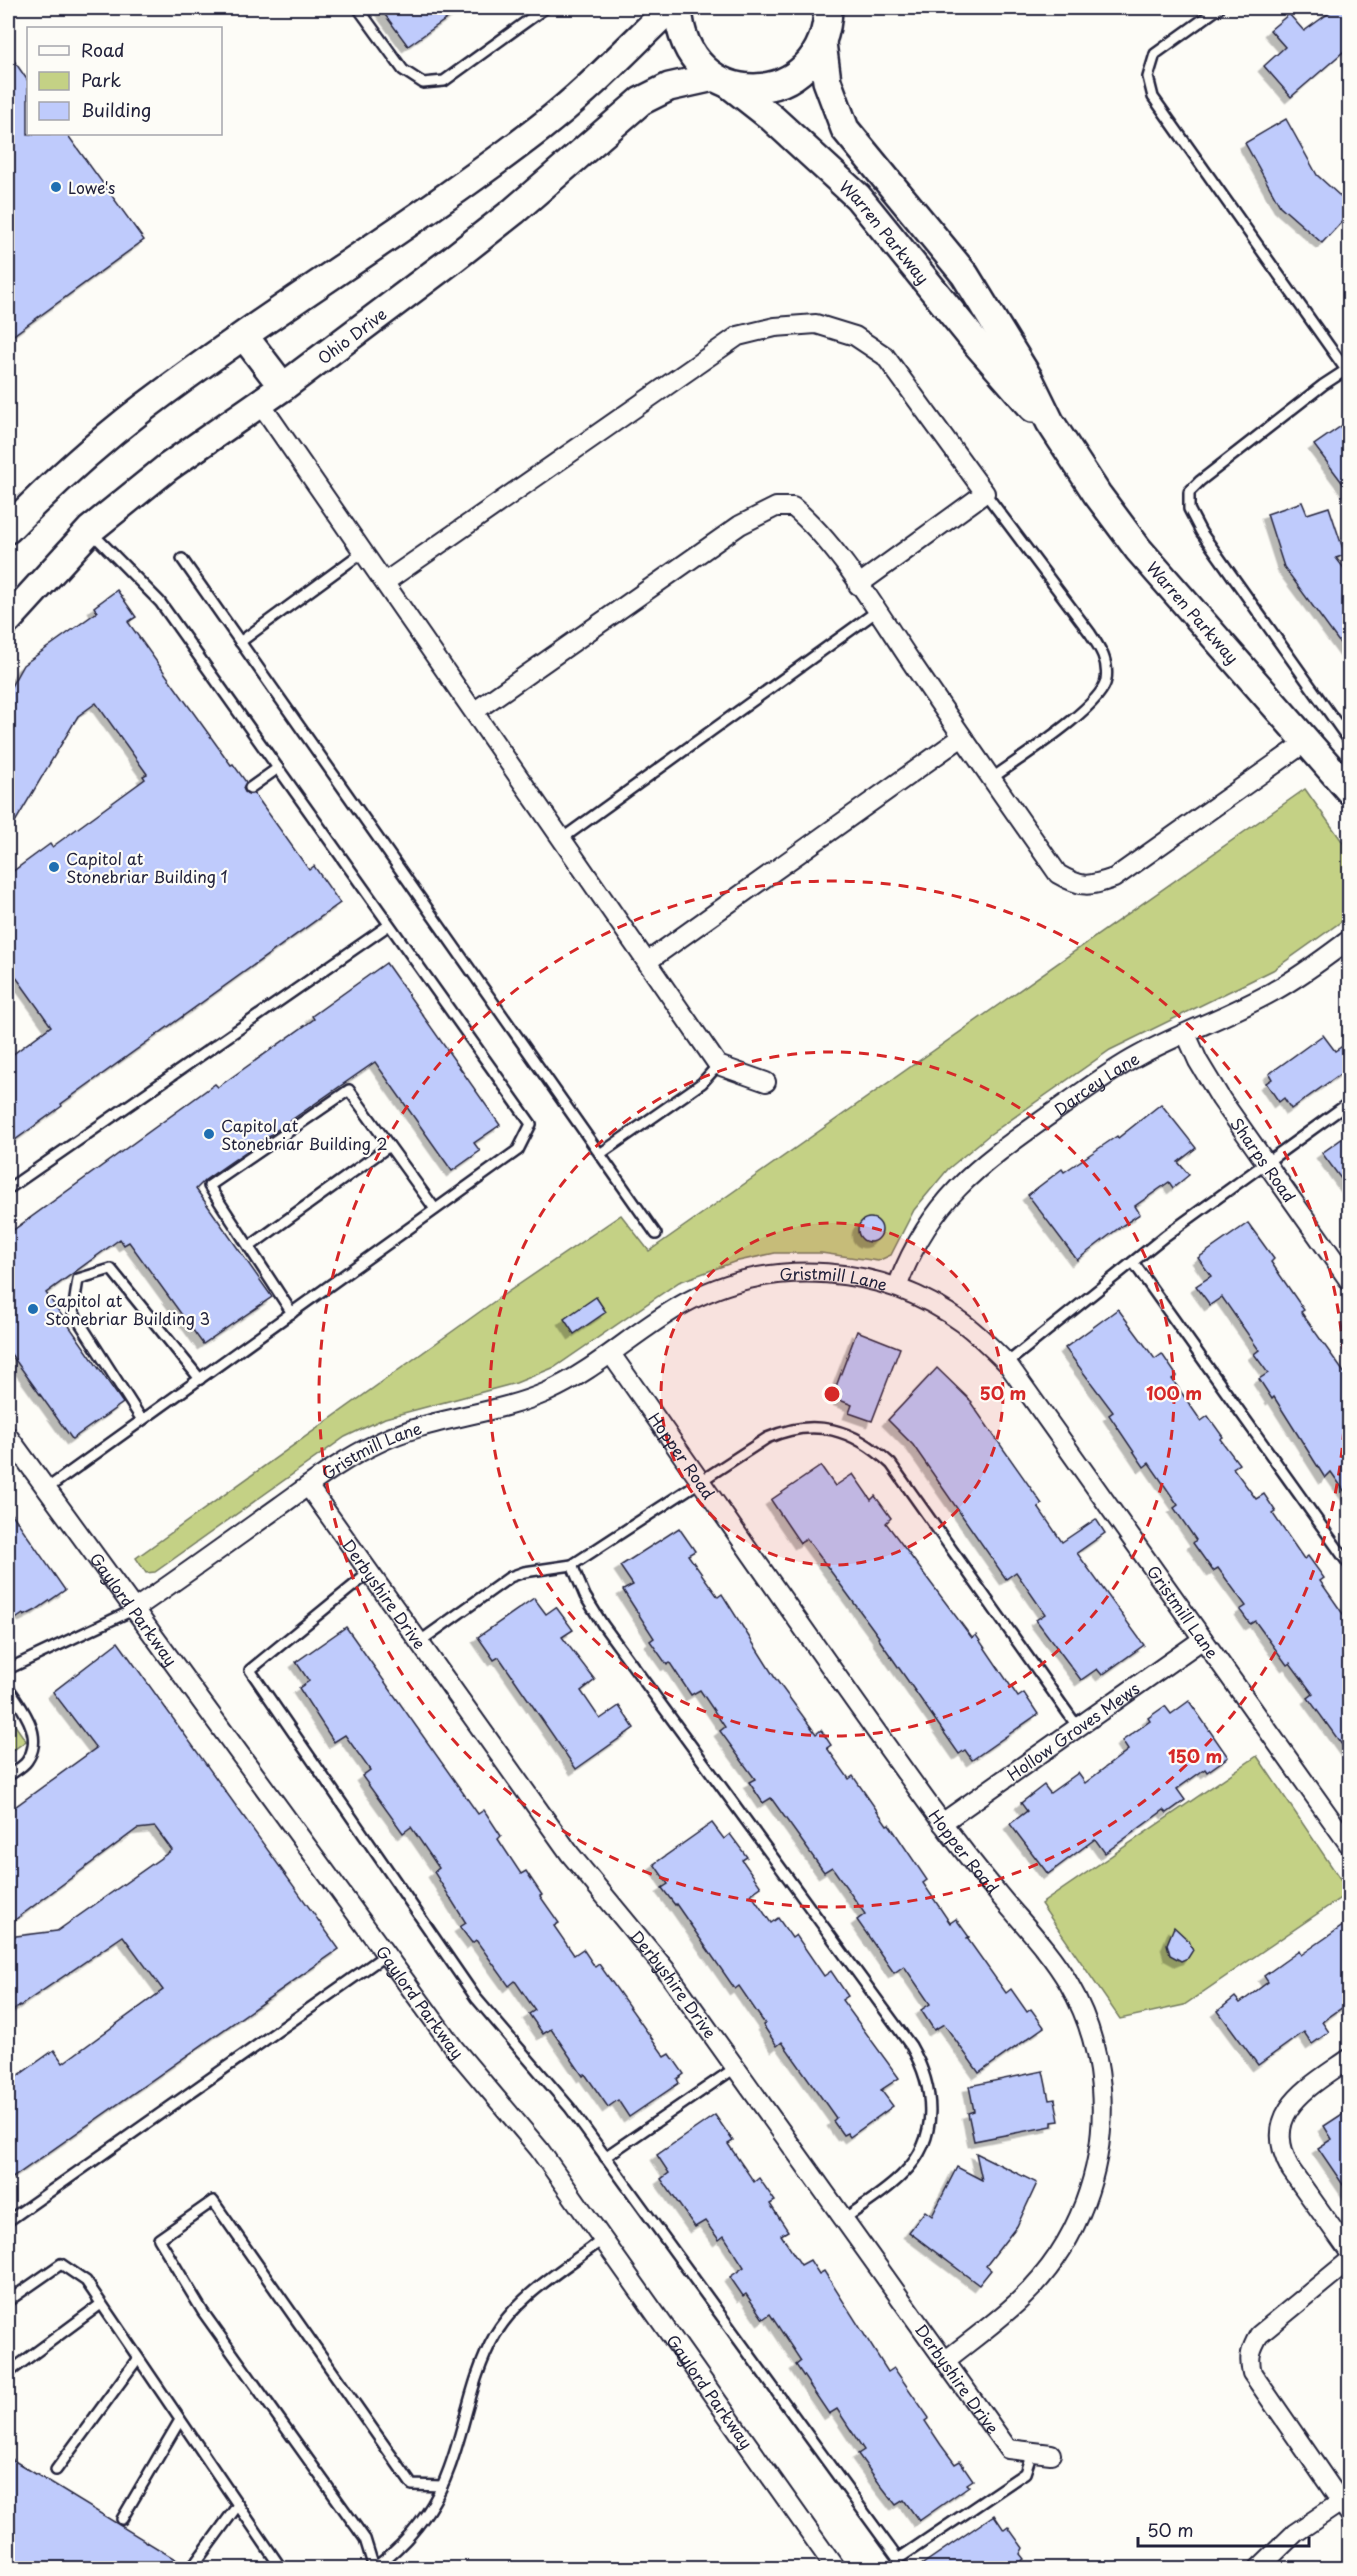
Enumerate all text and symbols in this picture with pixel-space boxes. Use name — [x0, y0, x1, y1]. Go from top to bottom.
legend — [27, 27, 222, 135]
text: Road — [81, 36, 125, 63]
text: Park — [81, 66, 121, 93]
text: Building — [81, 96, 151, 123]
street label: Warren Parkway — [835, 174, 935, 289]
place label: Lowe's — [68, 175, 115, 199]
marker: Lowe's — [49, 180, 63, 194]
street label: Ohio Drive — [312, 301, 391, 369]
street label: Warren Parkway — [1142, 556, 1245, 669]
place label: Capitol at Stonebriar Building 1 — [66, 846, 228, 888]
marker: Capitol at Stonebriar Building 1 — [47, 860, 61, 874]
street label: Darcey Lane — [1049, 1046, 1143, 1121]
street label: Sharps Road — [1225, 1112, 1302, 1207]
place label: Capitol at Stonebriar Building 2 — [221, 1113, 388, 1155]
marker: Capitol at Stonebriar Building 2 — [202, 1127, 216, 1141]
street label: Gristmill Lane — [778, 1261, 891, 1296]
place label: Capitol at Stonebriar Building 3 — [45, 1288, 210, 1330]
marker: Capitol at Stonebriar Building 3 — [26, 1302, 40, 1316]
text: 50 m — [980, 1379, 1026, 1406]
text: 100 m — [1146, 1379, 1202, 1406]
centre of rings — [822, 1384, 842, 1404]
street label: Hopper Road — [643, 1407, 721, 1504]
street label: Gristmill Lane — [317, 1415, 424, 1485]
street label: Derbyshire Drive — [337, 1534, 432, 1654]
street label: Gaylord Parkway — [85, 1547, 183, 1671]
street label: Gristmill Lane — [1142, 1560, 1225, 1663]
street label: Hollow Groves Mews — [1002, 1676, 1144, 1786]
text: 150 m — [1168, 1742, 1222, 1769]
street label: Hopper Road — [924, 1804, 1005, 1898]
street label: Derbyshire Drive — [625, 1924, 723, 2043]
street label: Gaylord Parkway — [371, 1940, 470, 2063]
street label: Derbyshire Drive — [910, 2318, 1005, 2438]
street label: Gaylord Parkway — [661, 2329, 759, 2453]
scale bar — [1138, 2510, 1309, 2548]
text: 50 m — [1147, 2516, 1194, 2543]

